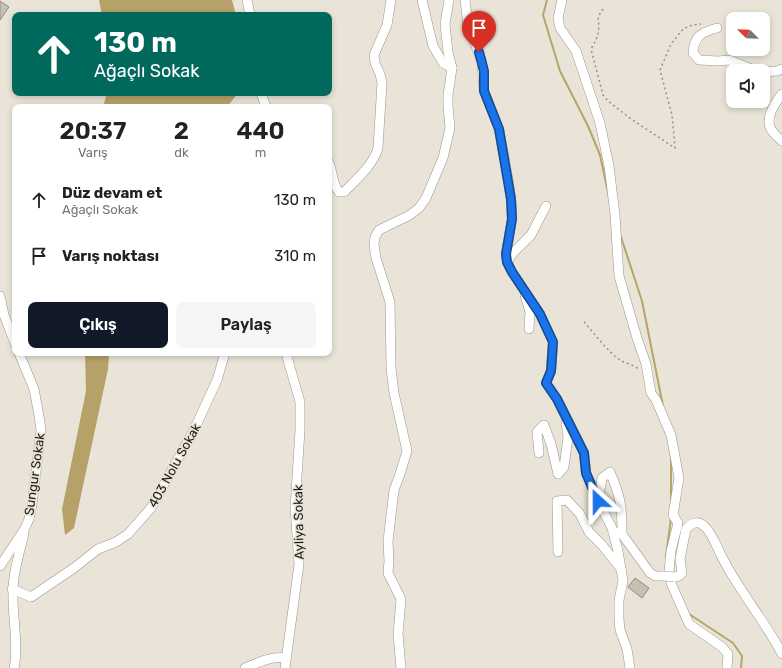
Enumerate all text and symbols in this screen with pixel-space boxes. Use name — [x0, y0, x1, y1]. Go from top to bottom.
pin — [462, 11, 496, 52]
north arrow — [726, 12, 770, 56]
map controls — [726, 12, 770, 108]
icon: arrive — [468, 17, 490, 39]
text: 130 m — [94, 26, 177, 59]
icon: ahead — [28, 28, 80, 80]
text: Ağaçlı Sokak — [94, 60, 200, 82]
button: sound — [726, 64, 770, 108]
text: 20:37 — [59, 117, 126, 145]
text: 2 — [174, 117, 189, 145]
text: 440 — [236, 117, 285, 145]
text: Varış — [78, 145, 108, 160]
text: dk — [174, 145, 189, 160]
text: m — [255, 145, 266, 160]
text: Düz devam et — [62, 184, 162, 202]
icon: ahead — [28, 189, 50, 211]
text: 130 m — [274, 191, 316, 209]
text: Ağaçlı Sokak — [62, 202, 138, 217]
icon: arrive — [28, 245, 50, 267]
text: Varış noktası — [62, 247, 159, 265]
text: 310 m — [274, 247, 316, 265]
button: Çıkış — [28, 302, 168, 348]
button: Paylaş — [176, 302, 316, 348]
street label: 403 Nolu Sokak — [145, 420, 204, 510]
street label: Sungur Sokak — [21, 432, 49, 516]
position arrow — [577, 480, 619, 522]
street label: Ayliya Sokak — [290, 484, 307, 560]

